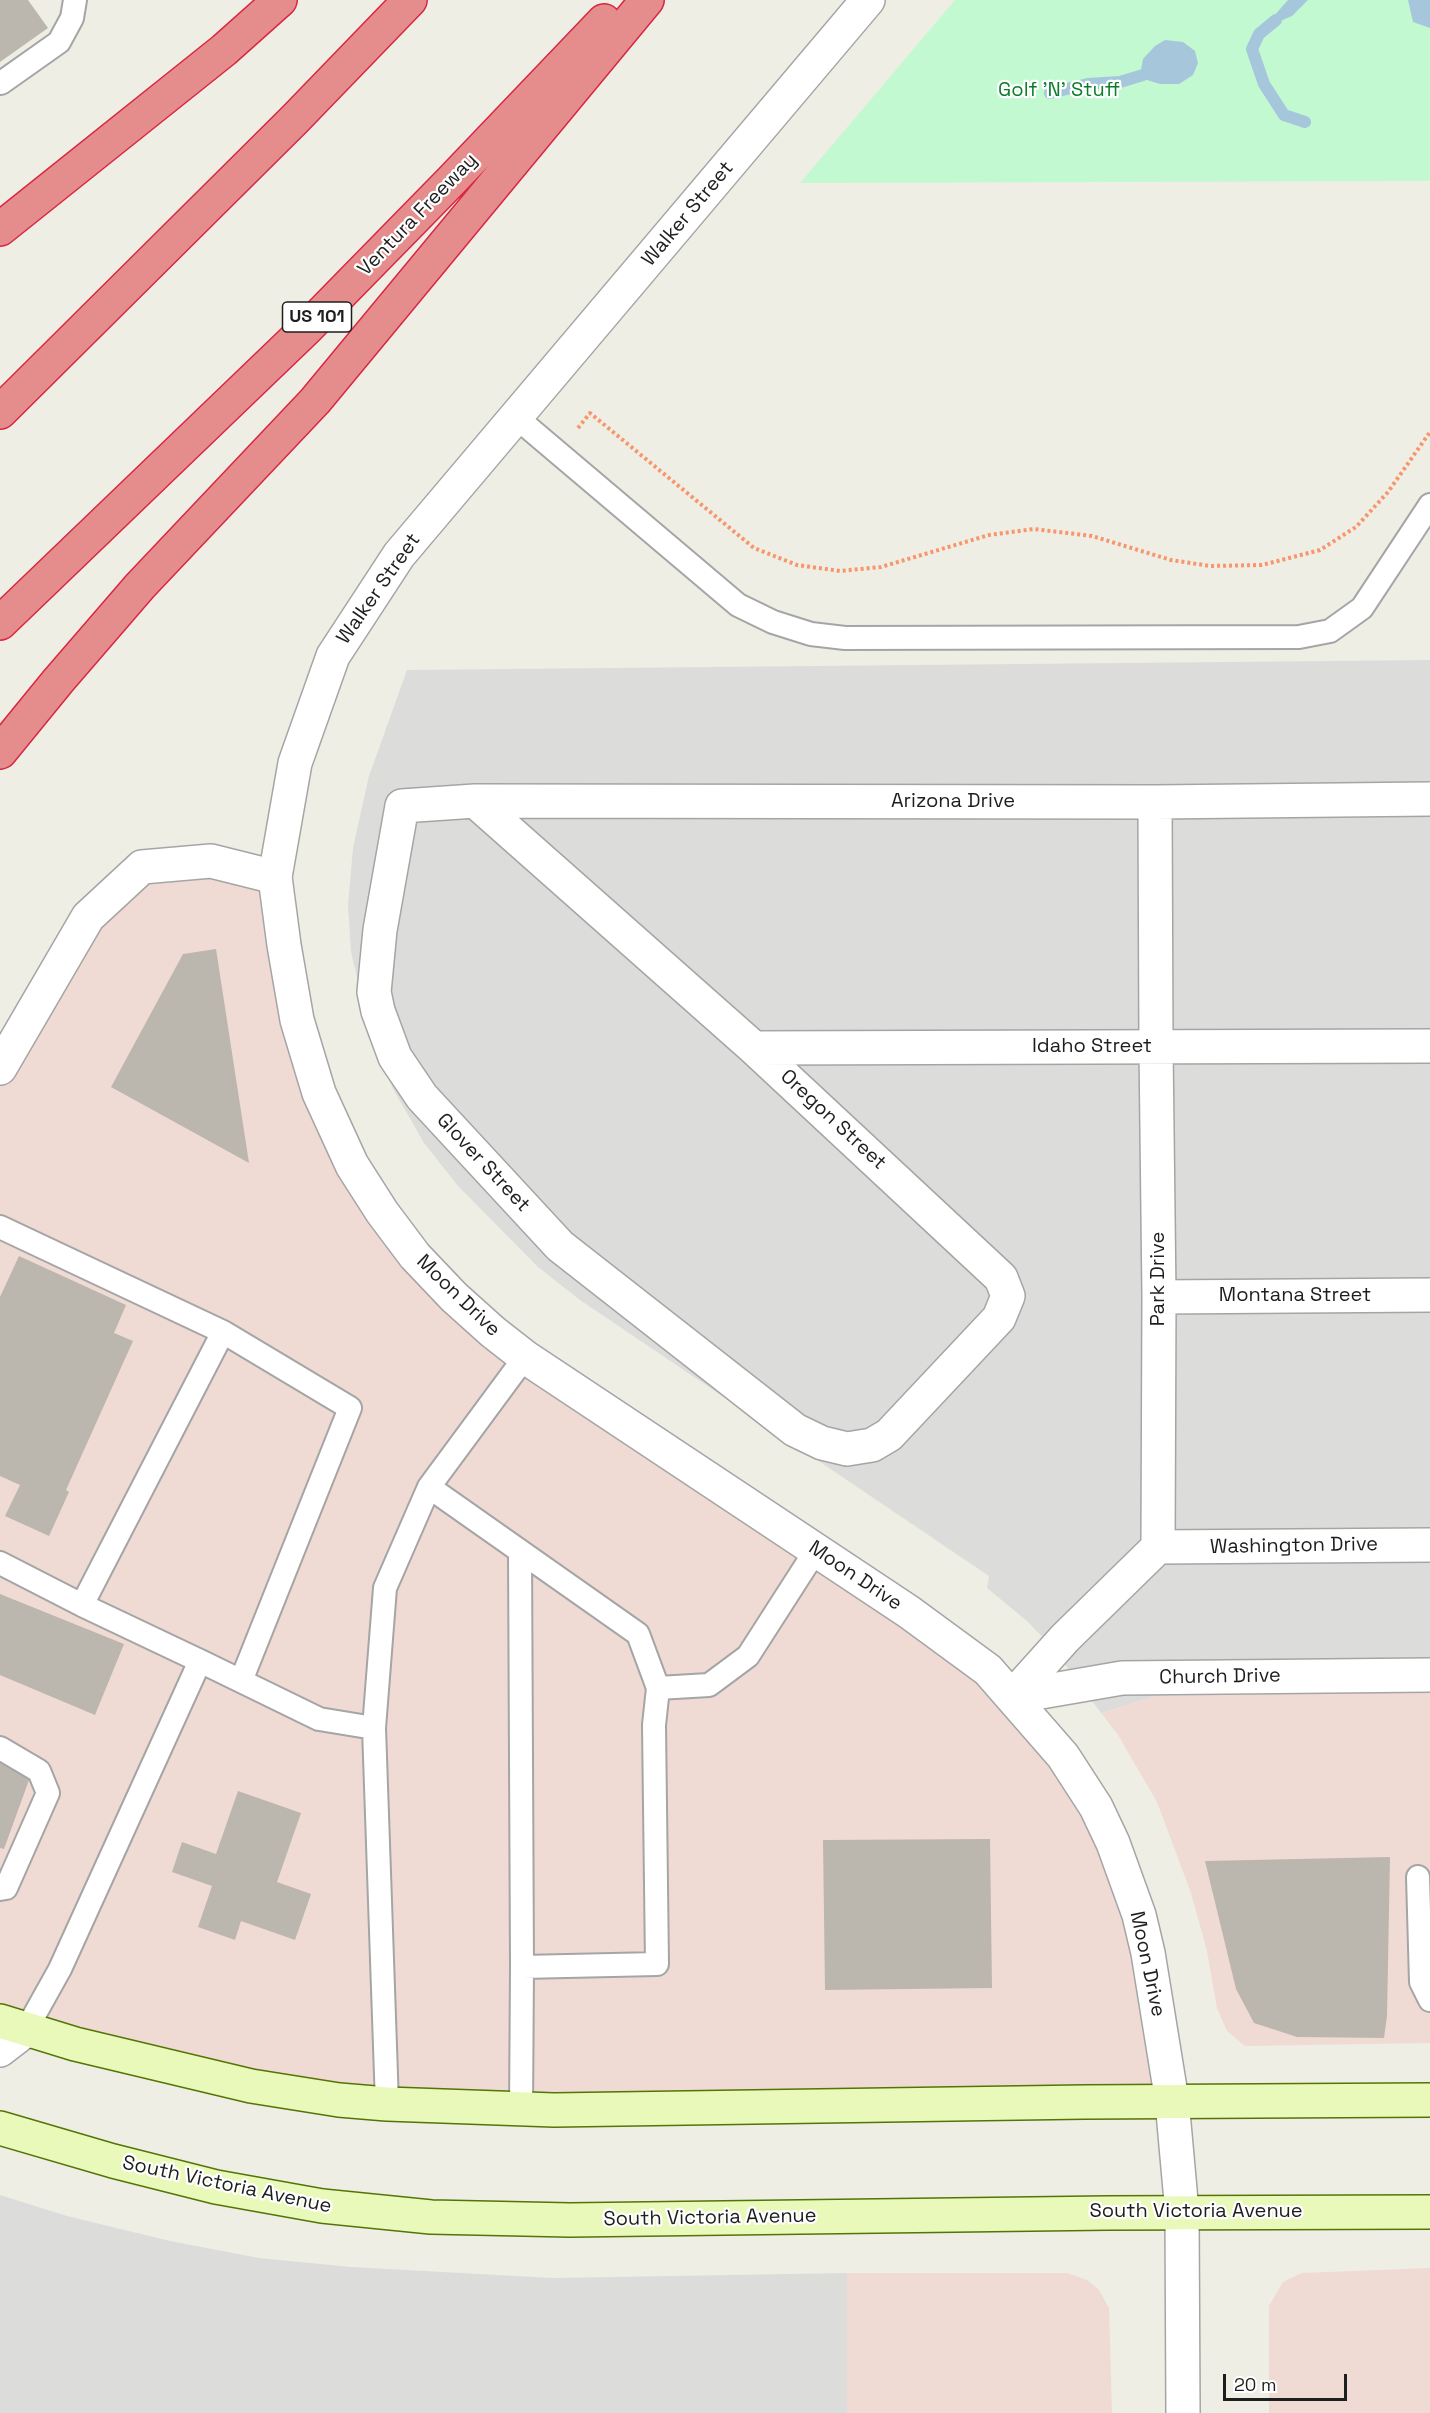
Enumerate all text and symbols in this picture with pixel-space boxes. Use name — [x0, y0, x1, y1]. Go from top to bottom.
park label: Golf 'N' Stuff — [998, 79, 1120, 103]
street label: Ventura Freeway — [353, 149, 483, 281]
street label: Walker Street — [637, 157, 739, 271]
road number: US 101 — [282, 302, 352, 332]
street label: Walker Street — [332, 529, 426, 649]
street label: Arizona Drive — [891, 790, 1015, 814]
street label: Idaho Street — [1032, 1035, 1152, 1059]
street label: Oregon Street — [775, 1065, 891, 1175]
street label: Glover Street — [431, 1109, 535, 1217]
street label: Park Drive — [1147, 1232, 1171, 1326]
street label: Moon Drive — [411, 1250, 505, 1342]
street label: Montana Street — [1219, 1284, 1371, 1308]
street label: Washington Drive — [1210, 1533, 1378, 1559]
street label: Moon Drive — [804, 1536, 906, 1616]
street label: Church Drive — [1159, 1664, 1281, 1690]
street label: Moon Drive — [1124, 1909, 1170, 2019]
street label: South Victoria Avenue — [120, 2151, 334, 2219]
street label: South Victoria Avenue — [1089, 2200, 1303, 2224]
street label: South Victoria Avenue — [603, 2204, 817, 2232]
scale bar — [1226, 2362, 1350, 2400]
text: 20 m — [1234, 2373, 1277, 2396]

